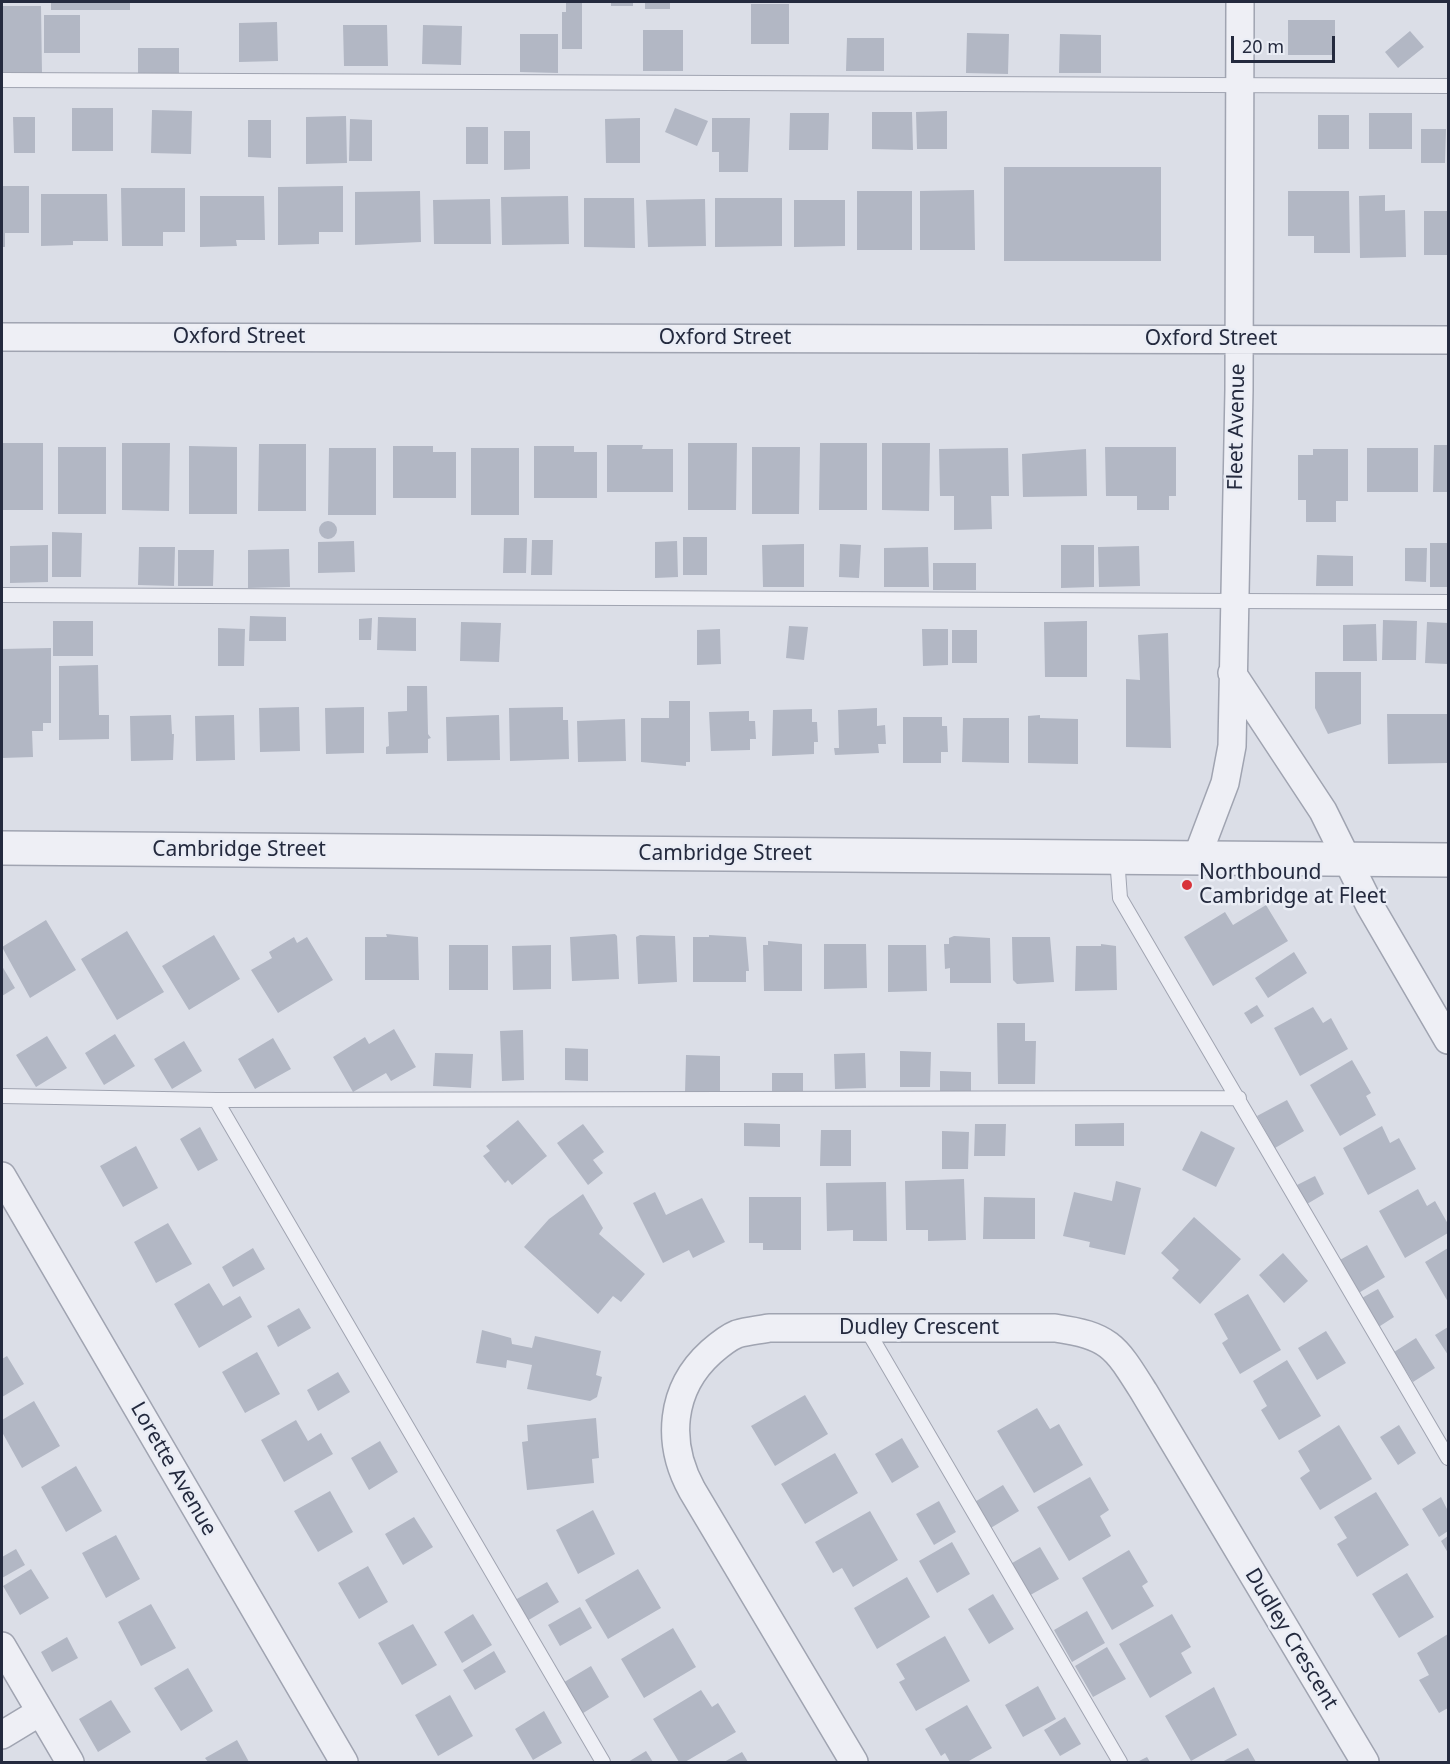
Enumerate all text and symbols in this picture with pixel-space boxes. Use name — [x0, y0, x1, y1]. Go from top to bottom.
scale bar — [1234, 24, 1338, 62]
text: 20 m — [1242, 34, 1284, 58]
street label: Oxford Street — [173, 324, 305, 350]
street label: Oxford Street — [659, 325, 791, 351]
street label: Oxford Street — [1145, 326, 1277, 352]
street label: Fleet Avenue — [1223, 363, 1251, 491]
street label: Cambridge Street — [152, 837, 326, 863]
street label: Cambridge Street — [638, 841, 812, 867]
place label: Northbound Cambridge at Fleet — [1199, 860, 1386, 910]
marker: Northbound Cambridge at Fleet — [1180, 878, 1194, 892]
street label: Dudley Crescent — [839, 1315, 999, 1341]
street label: Lorette Avenue — [125, 1398, 221, 1540]
street label: Dudley Crescent — [1239, 1564, 1343, 1714]

